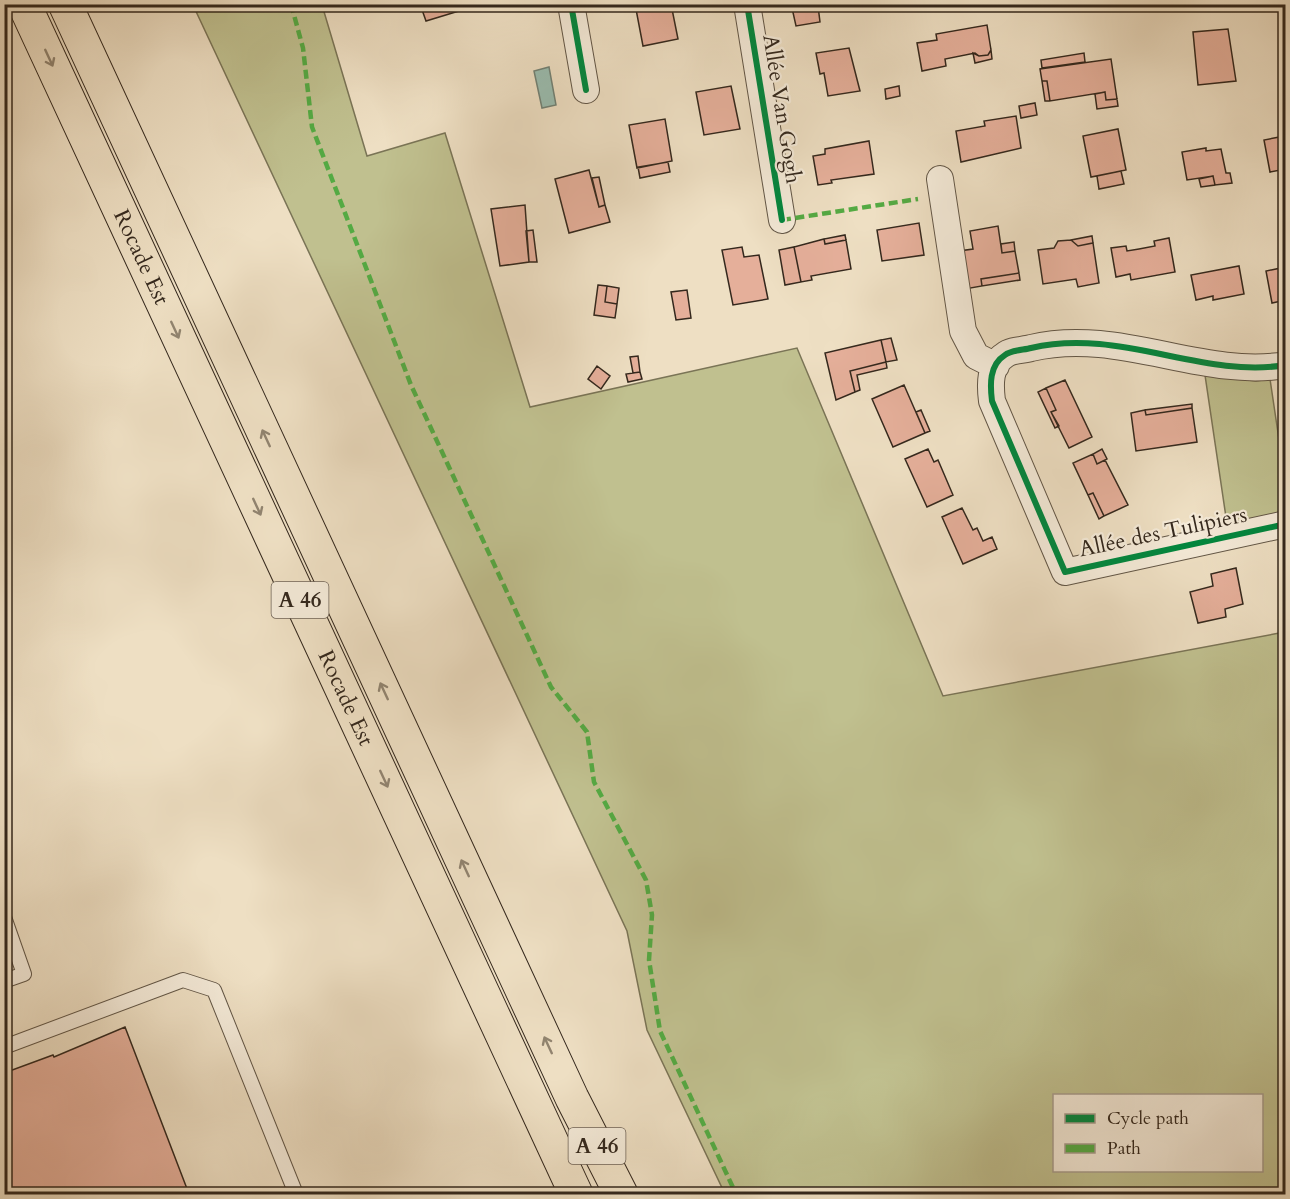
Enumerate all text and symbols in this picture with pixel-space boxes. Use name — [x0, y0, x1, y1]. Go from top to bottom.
street label: Allée Van Gogh — [755, 32, 809, 186]
one-way arrow — [44, 48, 56, 66]
street label: Rocade Est — [106, 204, 177, 310]
one-way arrow — [170, 320, 182, 338]
one-way arrow — [260, 429, 271, 447]
one-way arrow — [252, 497, 264, 515]
street label: Allée des Tulipiers — [1076, 500, 1250, 564]
road number: A 46 — [272, 582, 328, 618]
street label: Rocade Est — [311, 645, 381, 751]
one-way arrow — [377, 683, 389, 701]
one-way arrow — [378, 769, 390, 787]
one-way arrow — [459, 860, 471, 878]
one-way arrow — [541, 1036, 553, 1054]
legend — [1053, 1094, 1263, 1172]
text: Cycle path — [1107, 1106, 1189, 1131]
road number: A 46 — [568, 1128, 626, 1164]
text: Path — [1107, 1136, 1141, 1161]

